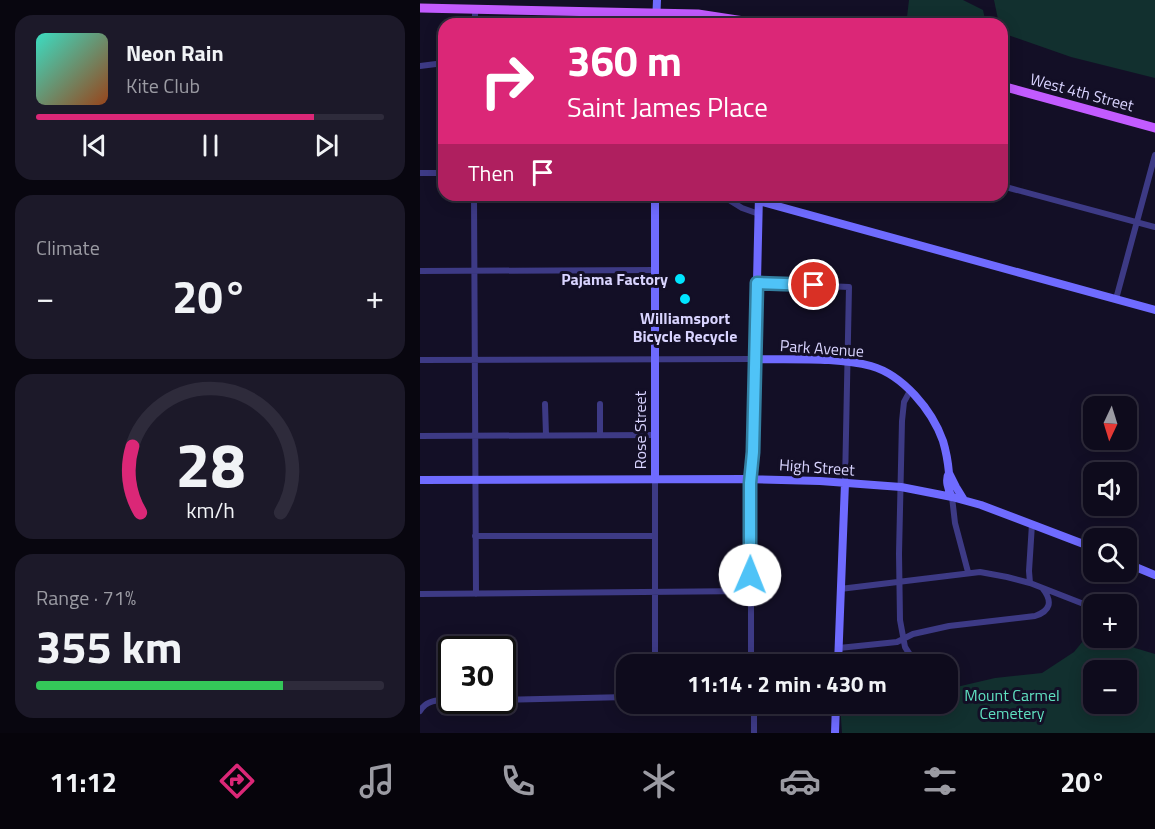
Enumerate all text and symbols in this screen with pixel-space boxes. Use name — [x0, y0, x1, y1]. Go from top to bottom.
text: 360 m — [567, 28, 682, 92]
text: Neon Rain — [126, 36, 224, 70]
icon: right — [468, 42, 546, 120]
street label: West 4th Street — [1027, 67, 1137, 117]
text: Kite Club — [126, 70, 200, 101]
text: Saint James Place — [567, 86, 768, 127]
icon: previous — [78, 129, 111, 162]
icon: pause — [194, 129, 227, 162]
icon: next — [310, 129, 343, 162]
text: Then — [468, 156, 514, 190]
icon: arrive — [526, 156, 559, 189]
text: Climate — [36, 232, 100, 263]
pin — [788, 259, 839, 310]
text: 20° — [172, 262, 248, 330]
place label: Pajama Factory — [561, 267, 668, 291]
icon: arrive — [797, 268, 830, 301]
text: − — [36, 272, 54, 322]
text: + — [366, 272, 384, 322]
marker: Pajama Factory — [673, 272, 687, 286]
marker: Williamsport Bicycle Recycle — [678, 292, 692, 306]
place label: Williamsport Bicycle Recycle — [633, 306, 737, 348]
street label: Park Avenue — [779, 333, 865, 363]
street label: Rose Street — [628, 390, 652, 469]
north arrow — [1083, 396, 1137, 450]
map controls — [1083, 396, 1137, 714]
text: 28 — [175, 416, 245, 511]
street label: High Street — [778, 452, 856, 482]
button: sound — [1083, 462, 1137, 516]
text: km/h — [186, 495, 234, 527]
button: search — [1083, 528, 1137, 582]
position arrow — [718, 543, 782, 607]
text: Range · 71% — [36, 582, 136, 613]
button: + — [1083, 594, 1137, 648]
text: 355 km — [36, 612, 182, 680]
speed limit sign: 30 — [438, 636, 516, 714]
button: − — [1083, 660, 1137, 714]
text: 11:14 · 2 min · 430 m — [687, 667, 887, 701]
park label: Mount Carmel Cemetery — [964, 683, 1060, 725]
icon: directions — [216, 760, 258, 802]
icon: music — [356, 760, 398, 802]
icon: phone — [497, 760, 539, 802]
icon: climate — [638, 760, 680, 802]
icon: car — [779, 760, 821, 802]
icon: filters — [919, 760, 961, 802]
text: 11:12 — [49, 761, 117, 802]
text: 20° — [1060, 761, 1106, 802]

